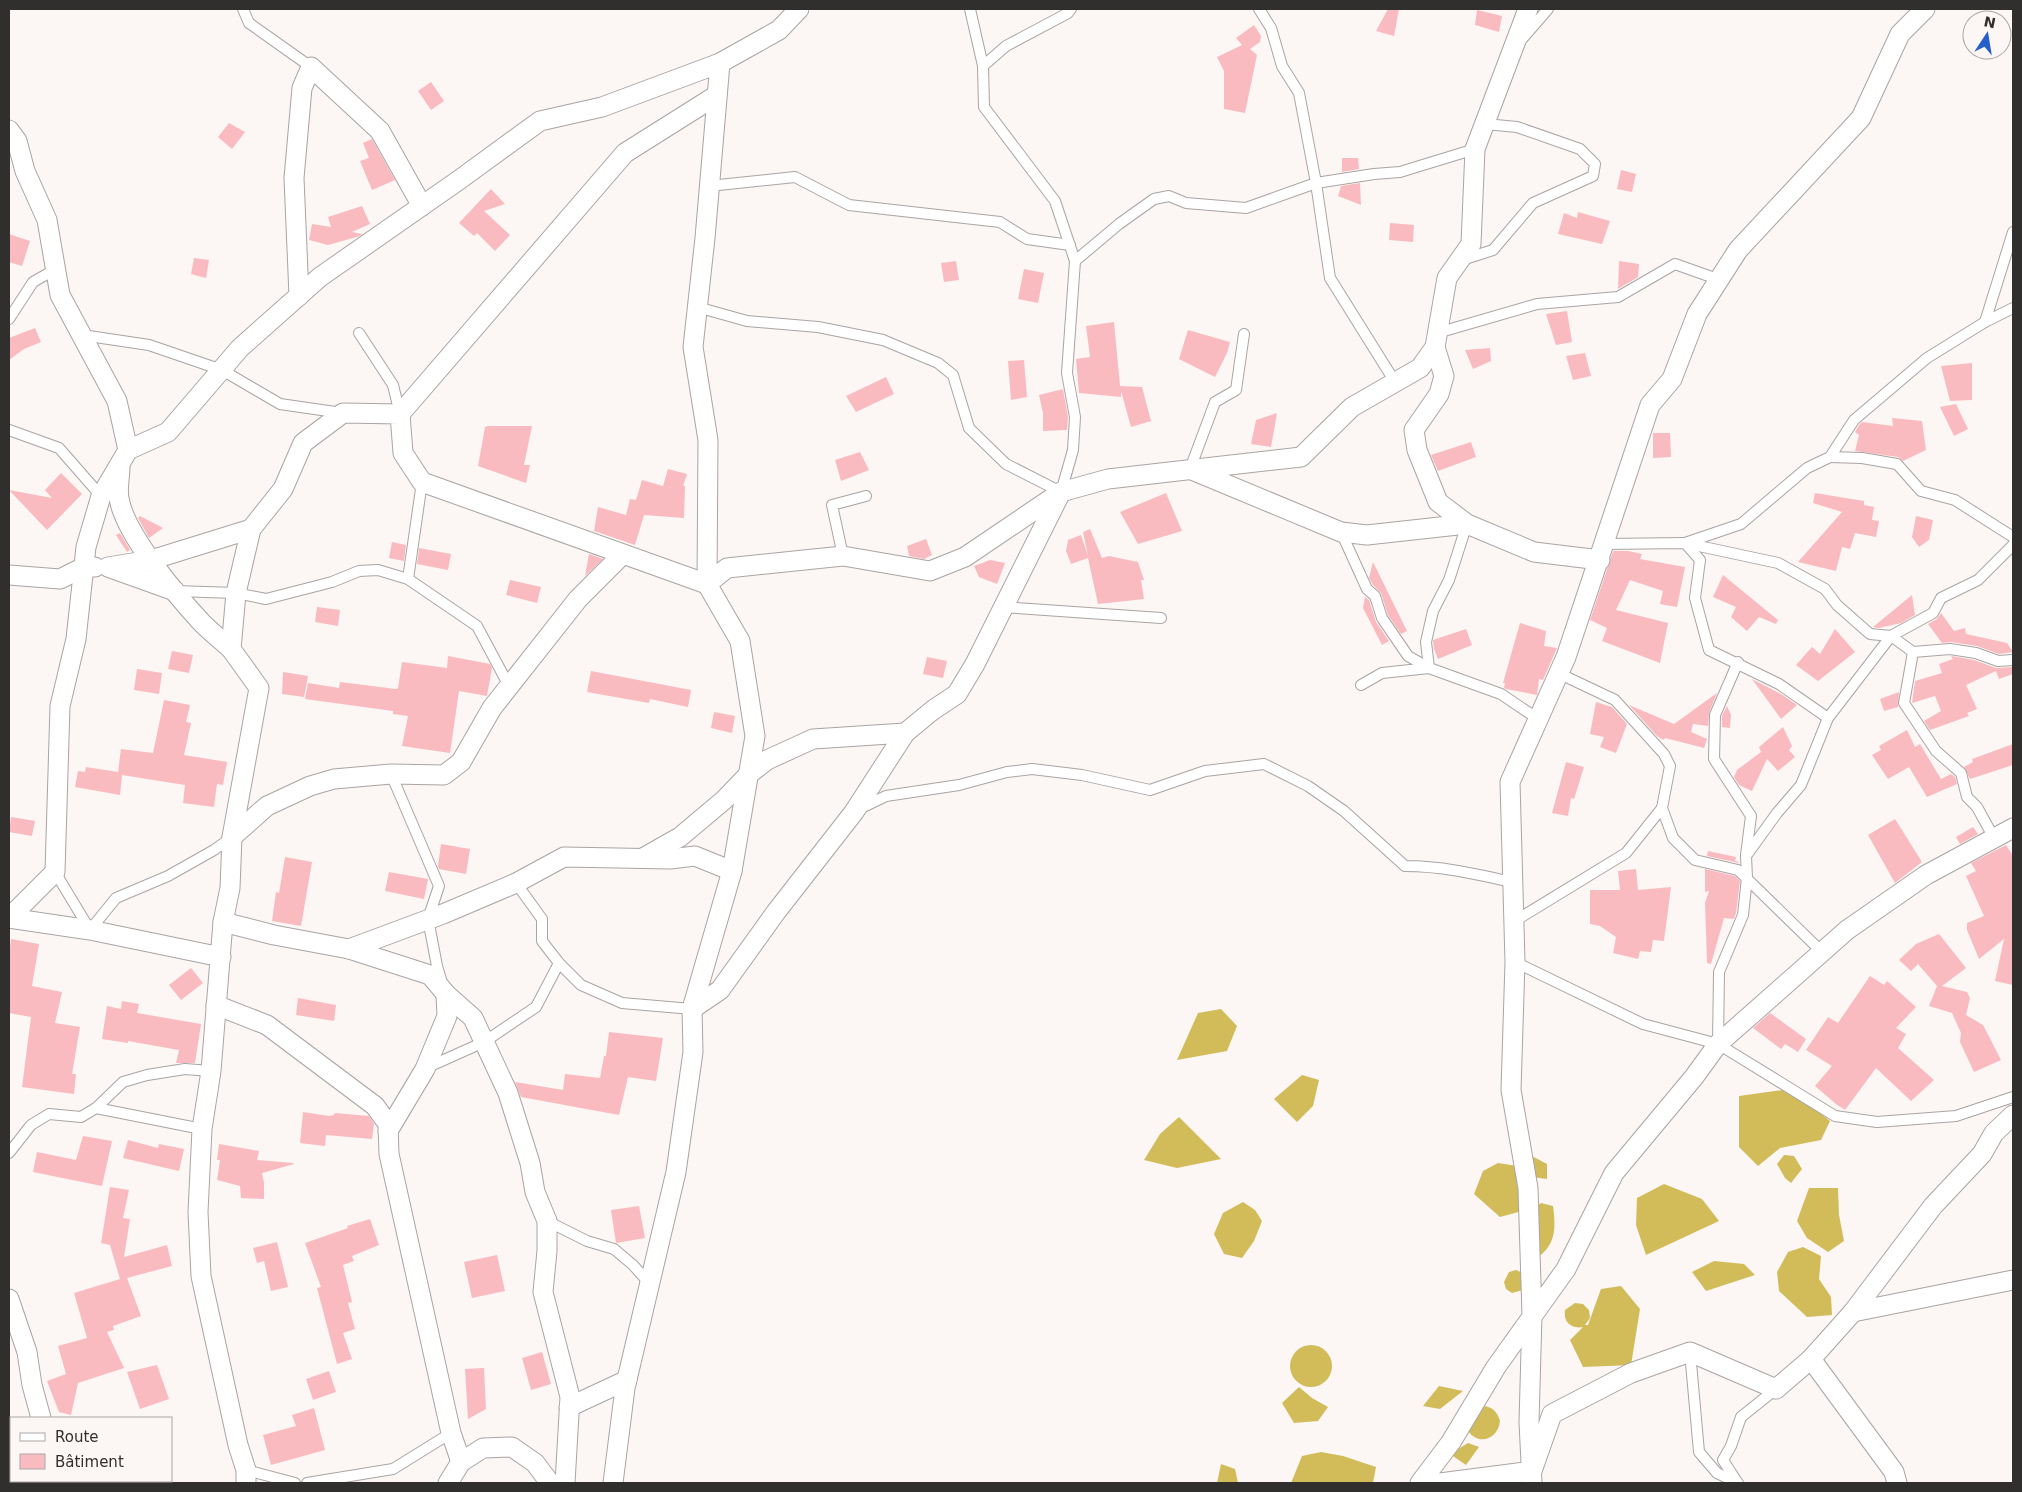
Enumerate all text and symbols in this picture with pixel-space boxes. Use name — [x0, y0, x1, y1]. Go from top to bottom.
north arrow — [1962, 10, 2012, 60]
text: N — [1982, 13, 1997, 31]
legend — [10, 1417, 172, 1482]
text: Route — [55, 1428, 99, 1446]
text: Bâtiment — [55, 1453, 124, 1471]

